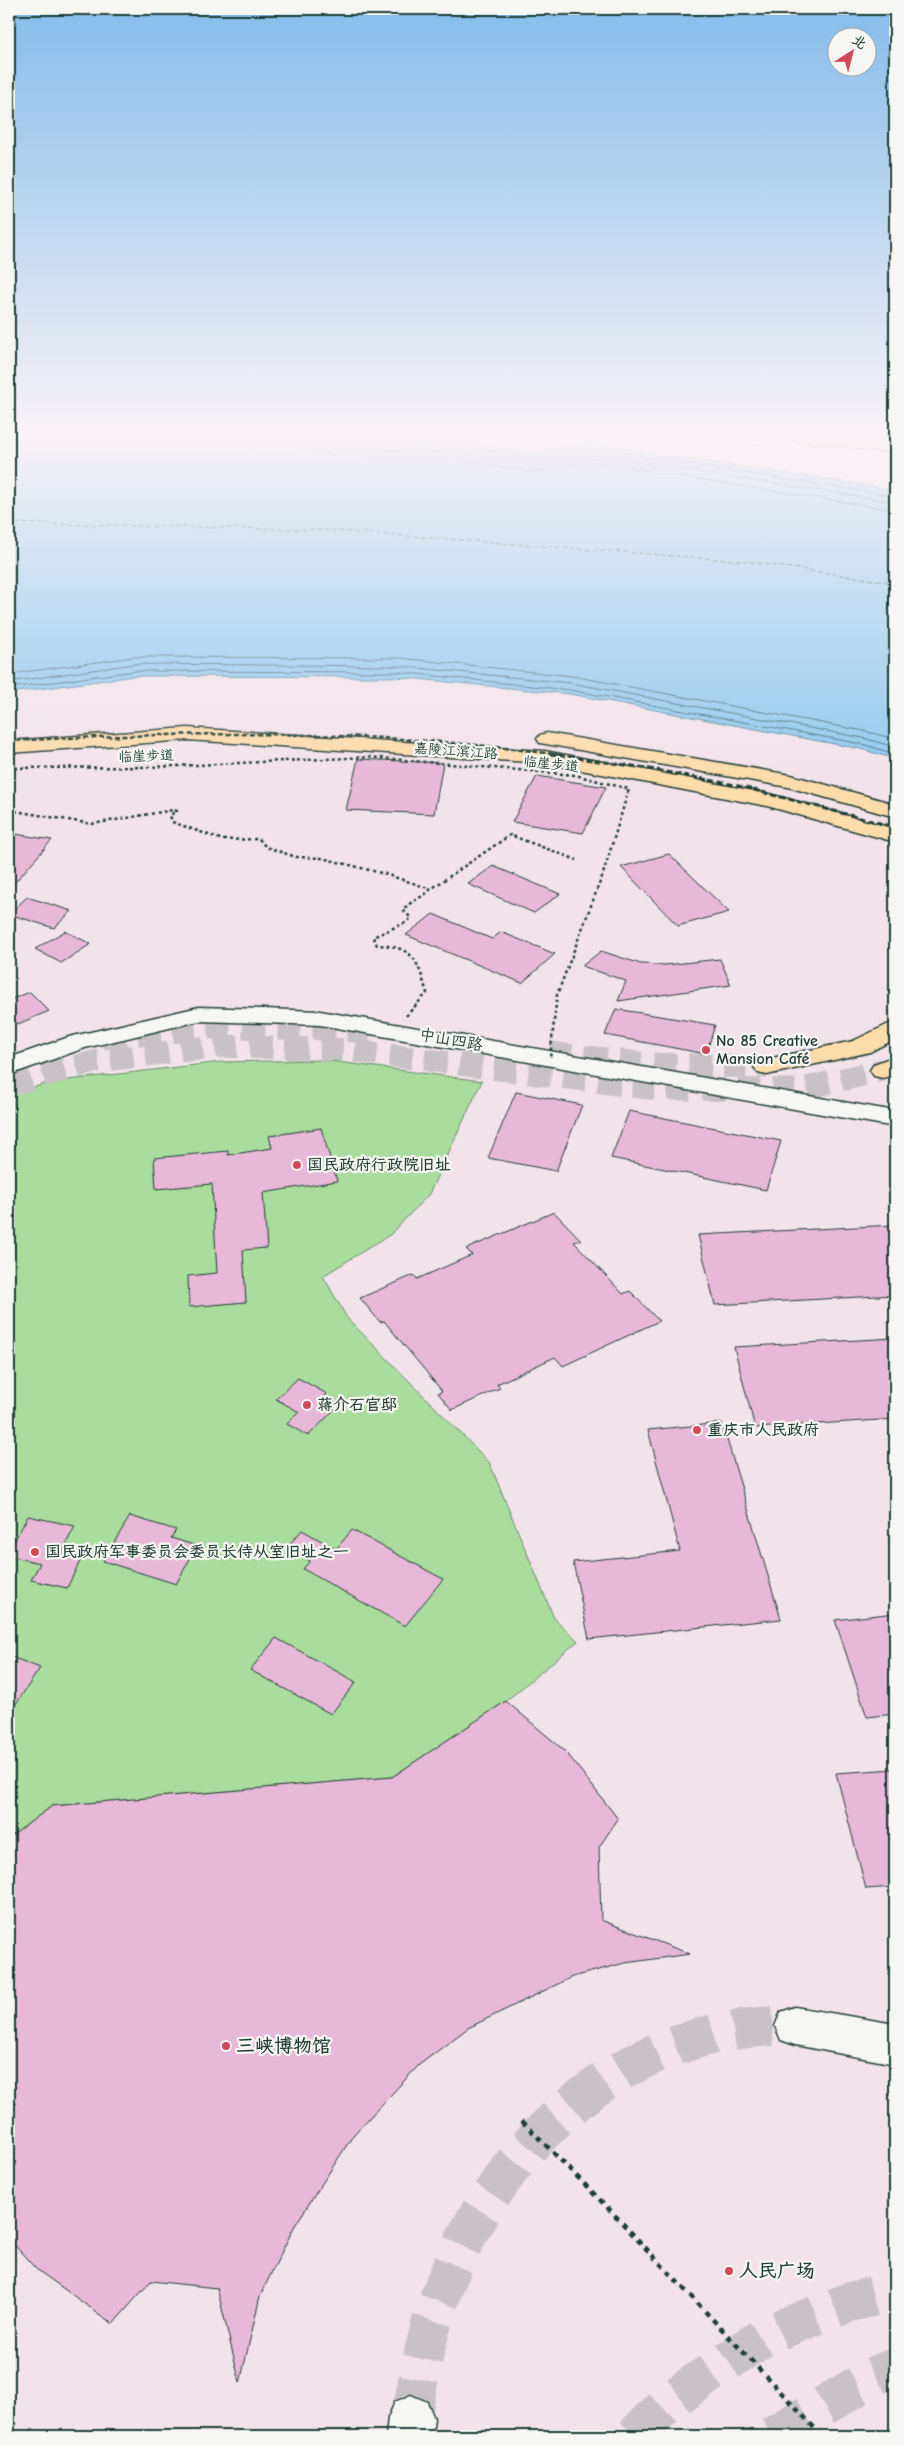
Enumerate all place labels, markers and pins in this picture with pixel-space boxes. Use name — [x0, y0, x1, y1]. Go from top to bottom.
place label: No 85 Creative Mansion Café — [716, 1032, 818, 1068]
marker: No 85 Creative Mansion Café — [700, 1044, 712, 1056]
place label: 国民政府行政院旧址 — [307, 1156, 451, 1174]
marker: 国民政府行政院旧址 — [291, 1159, 303, 1171]
place label: 蒋介石官邸 — [317, 1396, 397, 1414]
marker: 蒋介石官邸 — [301, 1399, 313, 1411]
place label: 重庆市人民政府 — [707, 1421, 819, 1439]
marker: 重庆市人民政府 — [691, 1424, 703, 1436]
place label: 国民政府军事委员会委员长侍从室旧址之一 — [45, 1543, 349, 1561]
marker: 国民政府军事委员会委员长侍从室旧址之一 — [29, 1546, 41, 1558]
place label: 三峡博物馆 — [236, 2035, 331, 2057]
marker: 三峡博物馆 — [220, 2040, 232, 2052]
place label: 人民广场 — [739, 2260, 815, 2282]
marker: 人民广场 — [723, 2265, 735, 2277]

